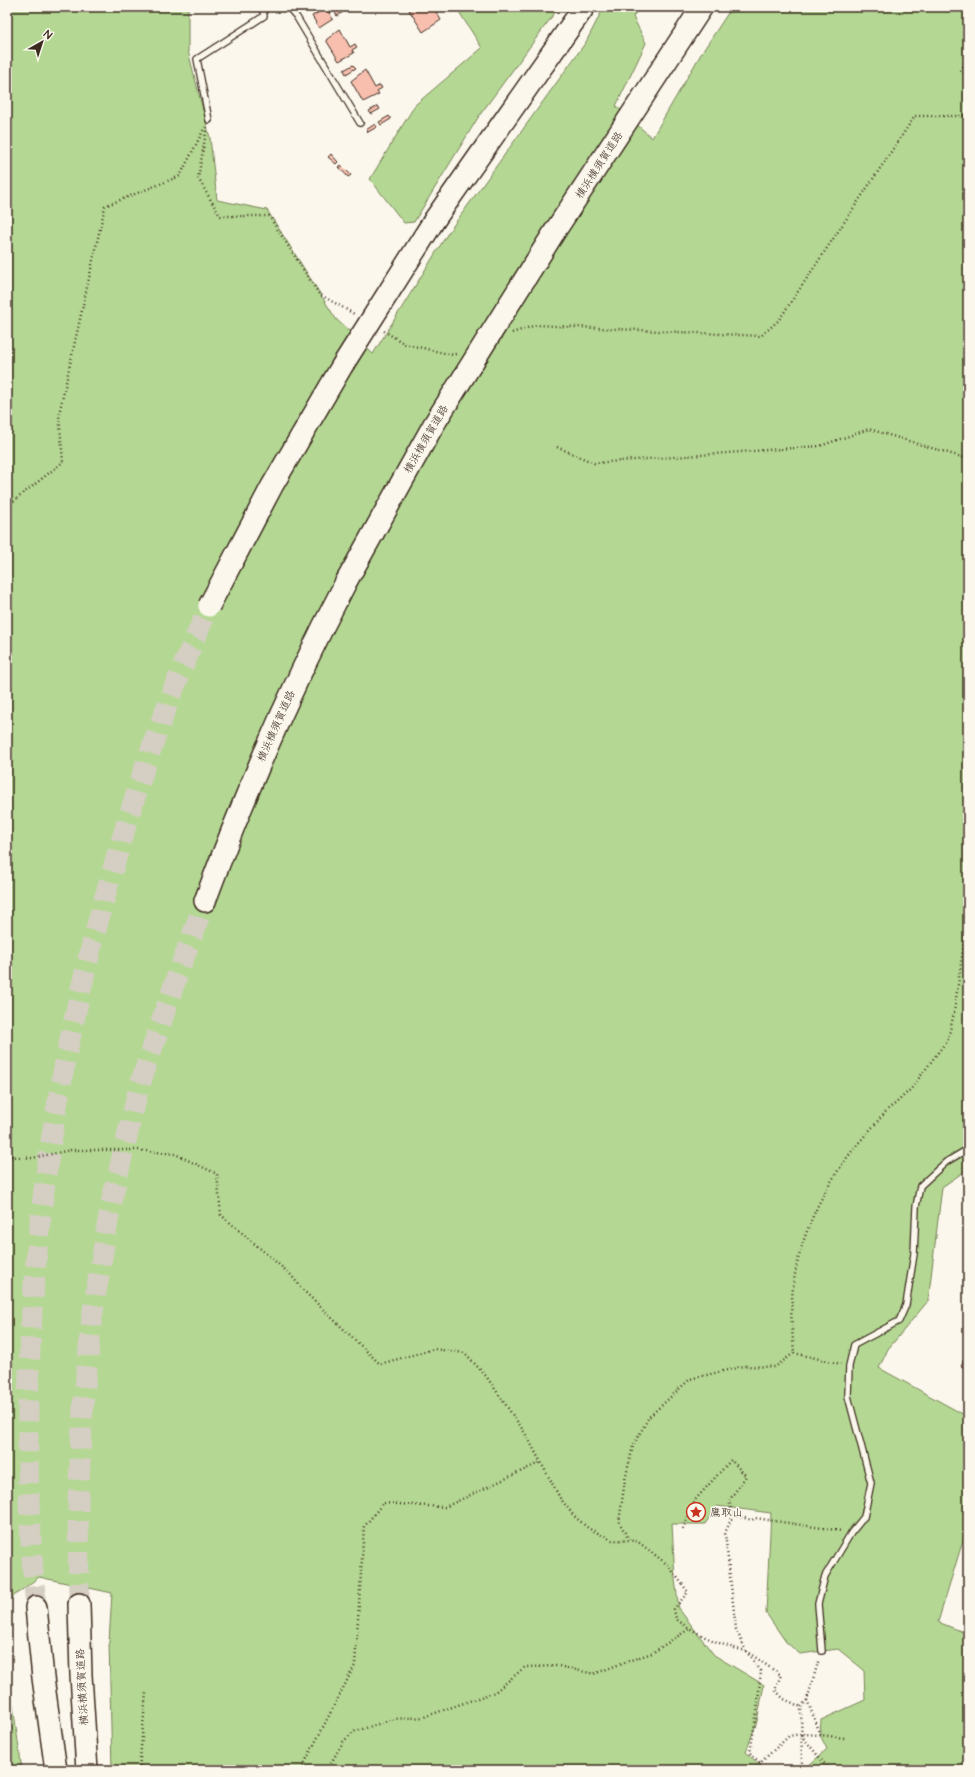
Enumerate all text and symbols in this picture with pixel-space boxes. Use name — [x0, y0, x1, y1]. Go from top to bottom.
north arrow — [22, 22, 62, 62]
text: N — [41, 27, 55, 43]
street label: 横浜横須賀道路 — [572, 129, 626, 201]
street label: 横浜横須賀道路 — [400, 402, 452, 476]
street label: 横浜横須賀道路 — [253, 688, 299, 764]
place icon: 鷹取山 — [685, 1501, 707, 1523]
place label: 鷹取山 — [710, 1505, 743, 1520]
street label: 横浜横須賀道路 — [72, 1648, 92, 1726]

